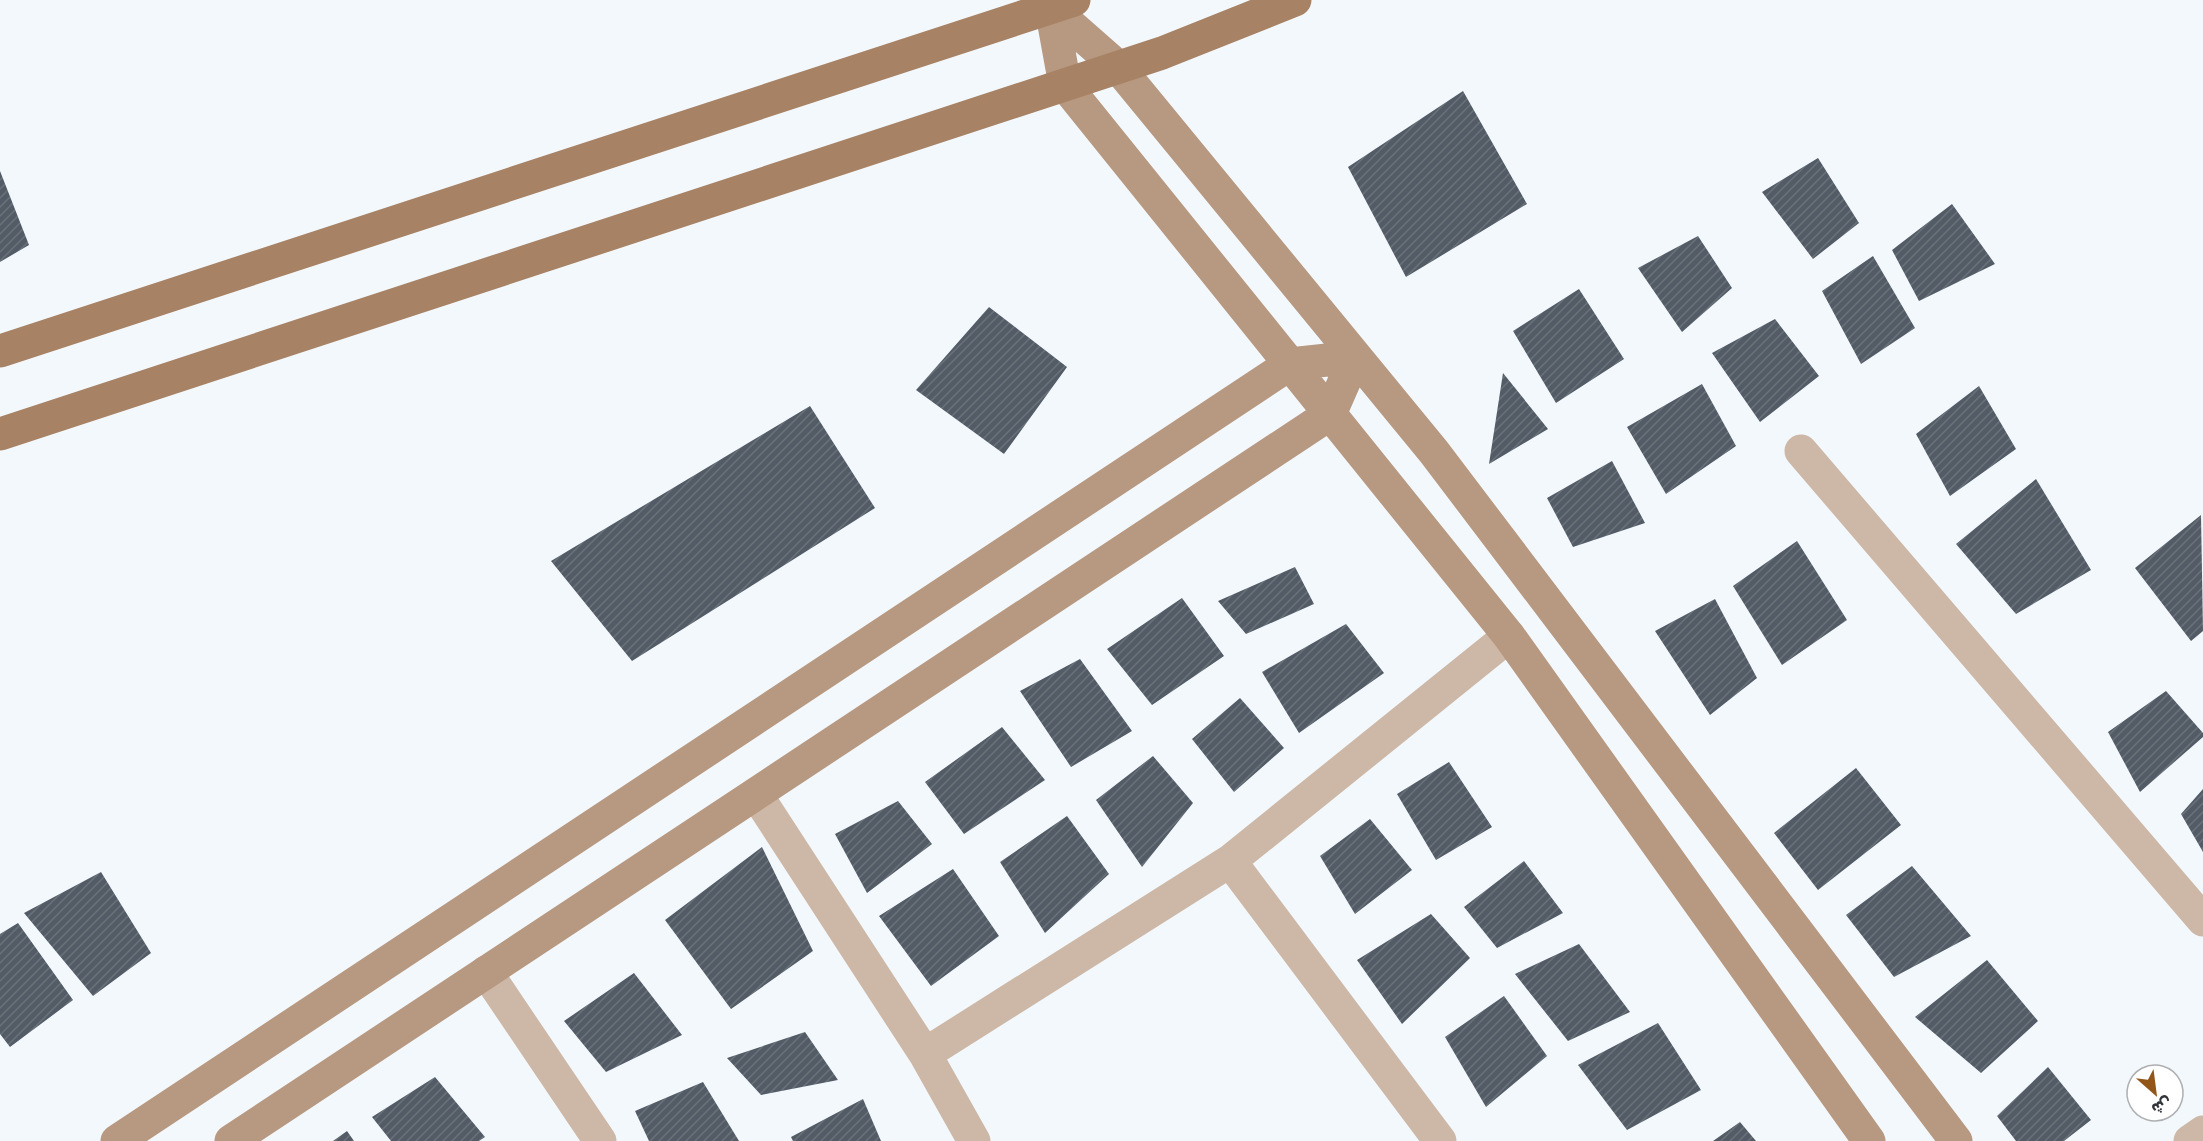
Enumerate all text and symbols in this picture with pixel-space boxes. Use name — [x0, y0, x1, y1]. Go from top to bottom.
north arrow — [2125, 1063, 2185, 1123]
text: ش — [2148, 1093, 2175, 1119]

